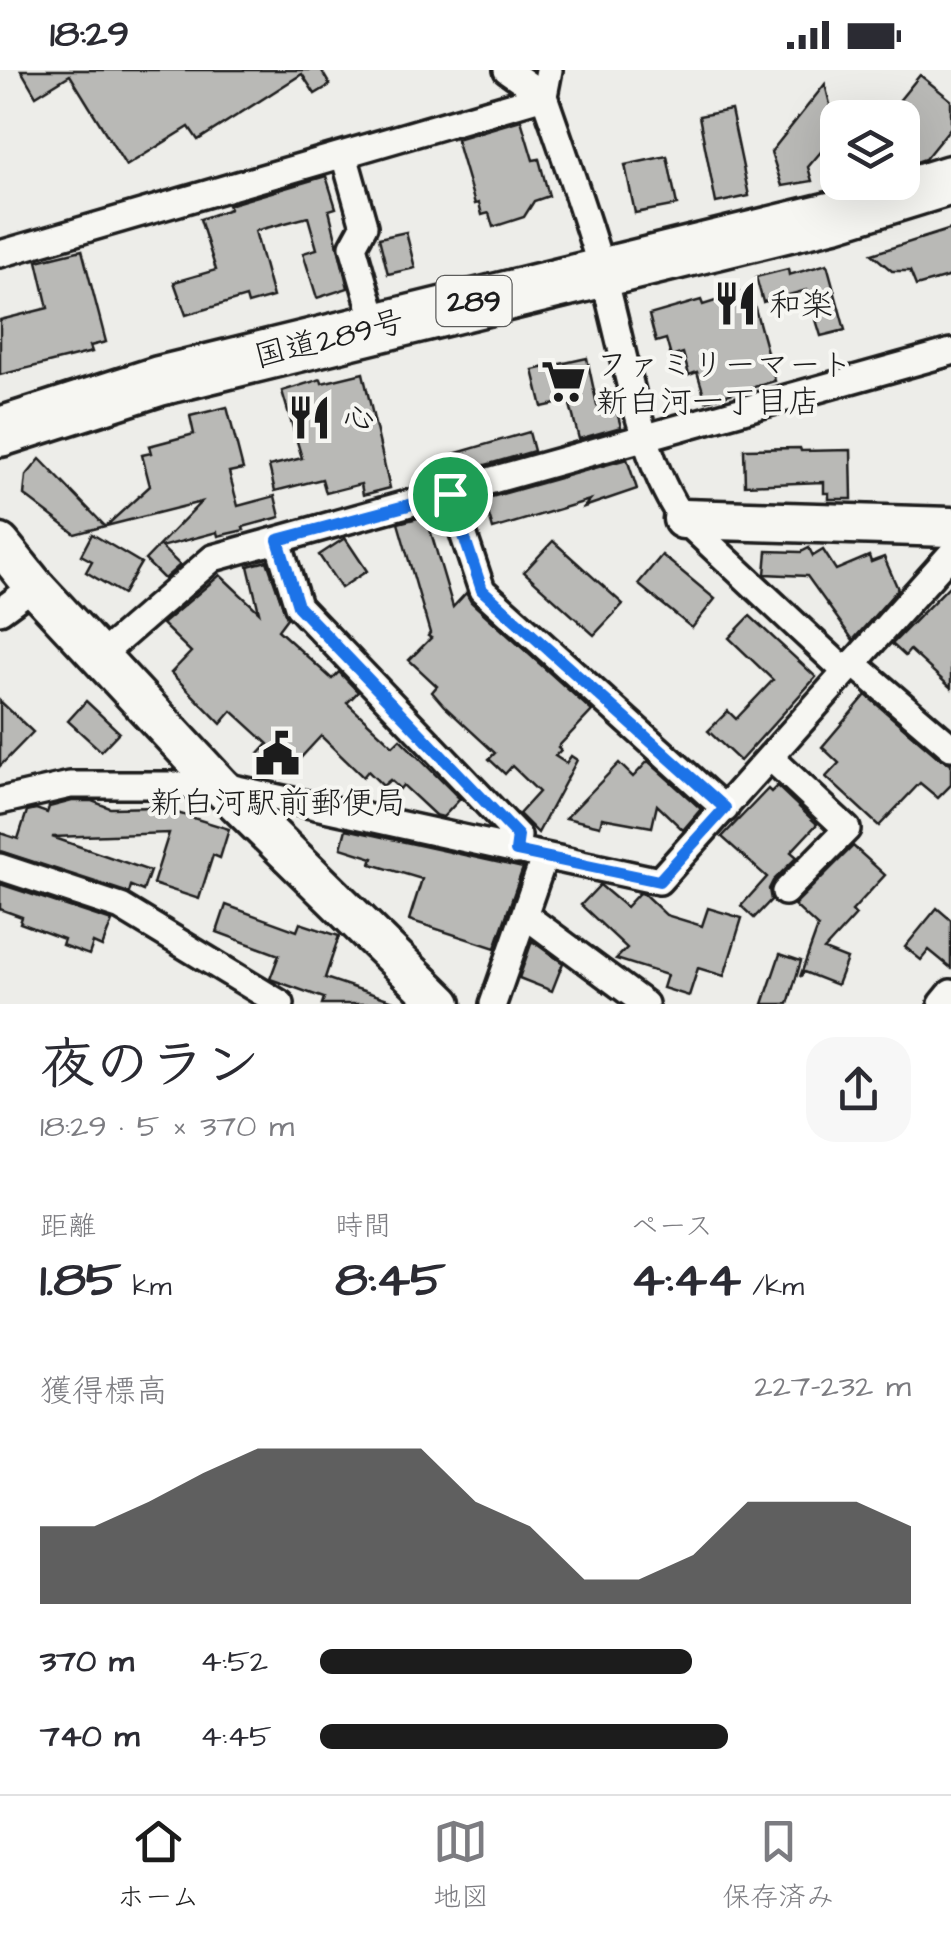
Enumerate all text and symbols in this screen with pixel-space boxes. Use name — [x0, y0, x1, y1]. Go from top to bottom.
text: 18:29 — [50, 9, 129, 61]
map controls — [820, 100, 920, 200]
button: layers — [820, 100, 920, 200]
road number: 289 — [436, 276, 512, 326]
restaurant icon: 和楽 — [712, 280, 760, 328]
place label: 和楽 — [769, 283, 833, 328]
street label: 国道289号 — [250, 299, 409, 380]
place label: ファミリーマート 新白河一丁目店 — [596, 343, 853, 425]
supermarket icon: ファミリーマート 新白河一丁目店 — [539, 358, 587, 406]
restaurant icon: 心 — [286, 393, 334, 441]
place label: 心 — [343, 396, 375, 441]
pin — [408, 452, 493, 537]
icon: arrive — [423, 467, 478, 522]
public building icon: 新白河駅前郵便局 — [254, 730, 302, 778]
place label: 新白河駅前郵便局 — [150, 781, 406, 826]
text: 夜のラン — [40, 1028, 260, 1104]
button: share — [806, 1037, 911, 1142]
text: 18:29 · 5 × 370 m — [40, 1104, 294, 1149]
text: 距離 — [40, 1207, 96, 1246]
text: 時間 — [335, 1207, 391, 1246]
text: ペース — [631, 1207, 713, 1246]
text: 1.85 — [40, 1246, 121, 1315]
text: 8:45 — [335, 1246, 446, 1315]
text: 4:44 — [631, 1246, 741, 1315]
text: km — [121, 1267, 171, 1306]
text: /km — [741, 1267, 804, 1306]
text: 227–232 m — [754, 1364, 911, 1409]
text: 獲得標高 — [40, 1369, 168, 1414]
text: 370 m — [40, 1639, 134, 1684]
text: 4:52 — [200, 1639, 268, 1684]
text: 740 m — [40, 1714, 139, 1759]
text: 4:45 — [200, 1714, 272, 1759]
tab: ホーム — [117, 1814, 200, 1917]
tab: 地図 — [433, 1814, 489, 1917]
tab: 保存済み — [722, 1814, 834, 1917]

